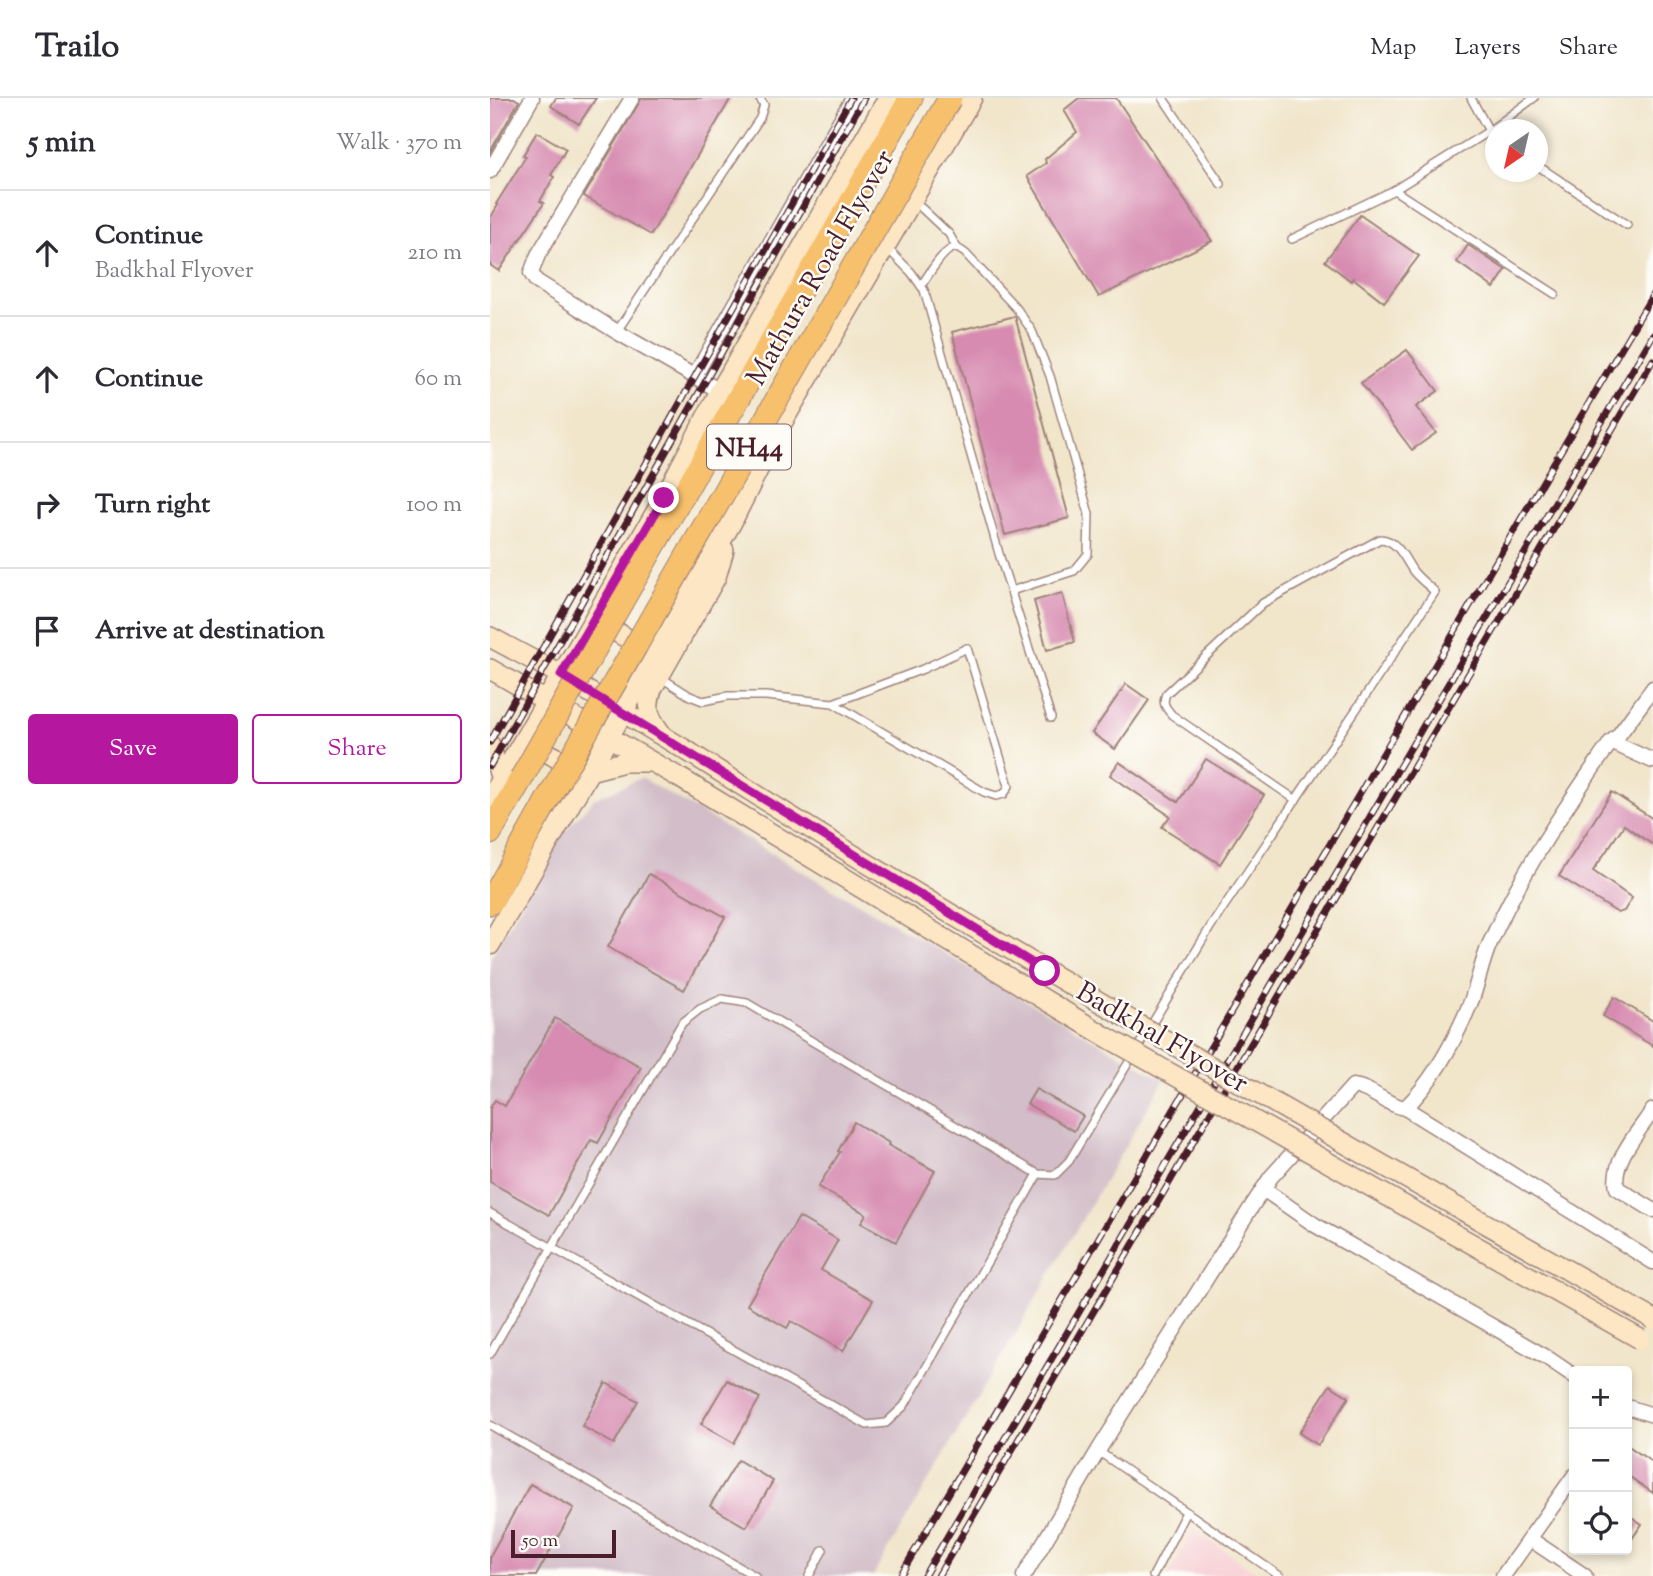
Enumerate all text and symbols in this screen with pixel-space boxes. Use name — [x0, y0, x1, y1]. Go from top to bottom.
text: Trailo — [35, 24, 119, 72]
text: Map — [1370, 31, 1416, 65]
text: Layers — [1454, 31, 1521, 65]
text: Share — [1559, 31, 1618, 65]
north arrow — [1485, 119, 1548, 182]
text: 5 min — [28, 122, 96, 165]
text: Walk · 370 m — [336, 127, 462, 160]
street label: Mathura Road Flyover — [738, 143, 906, 394]
text: Continue — [95, 218, 203, 255]
icon: ahead — [28, 234, 66, 272]
text: 210 m — [408, 237, 462, 270]
text: Badkhal Flyover — [95, 255, 254, 288]
icon: ahead — [28, 360, 66, 398]
text: Continue — [95, 361, 203, 398]
text: 60 m — [414, 363, 462, 396]
road number: NH44 — [707, 424, 791, 470]
route end — [648, 482, 679, 513]
icon: right — [28, 486, 66, 524]
text: Turn right — [95, 487, 210, 524]
text: 100 m — [406, 489, 462, 522]
icon: arrive — [28, 612, 66, 650]
text: Arrive at destination — [95, 613, 325, 650]
button: Save — [28, 714, 238, 784]
button: Share — [252, 714, 462, 784]
route start — [1029, 955, 1060, 986]
street label: Badkhal Flyover — [1068, 973, 1255, 1104]
map controls — [1569, 1366, 1632, 1555]
button: + — [1569, 1366, 1632, 1429]
button: − — [1569, 1429, 1632, 1492]
button: locate — [1569, 1492, 1632, 1555]
scale bar — [511, 1527, 616, 1559]
text: 50 m — [522, 1528, 558, 1555]

